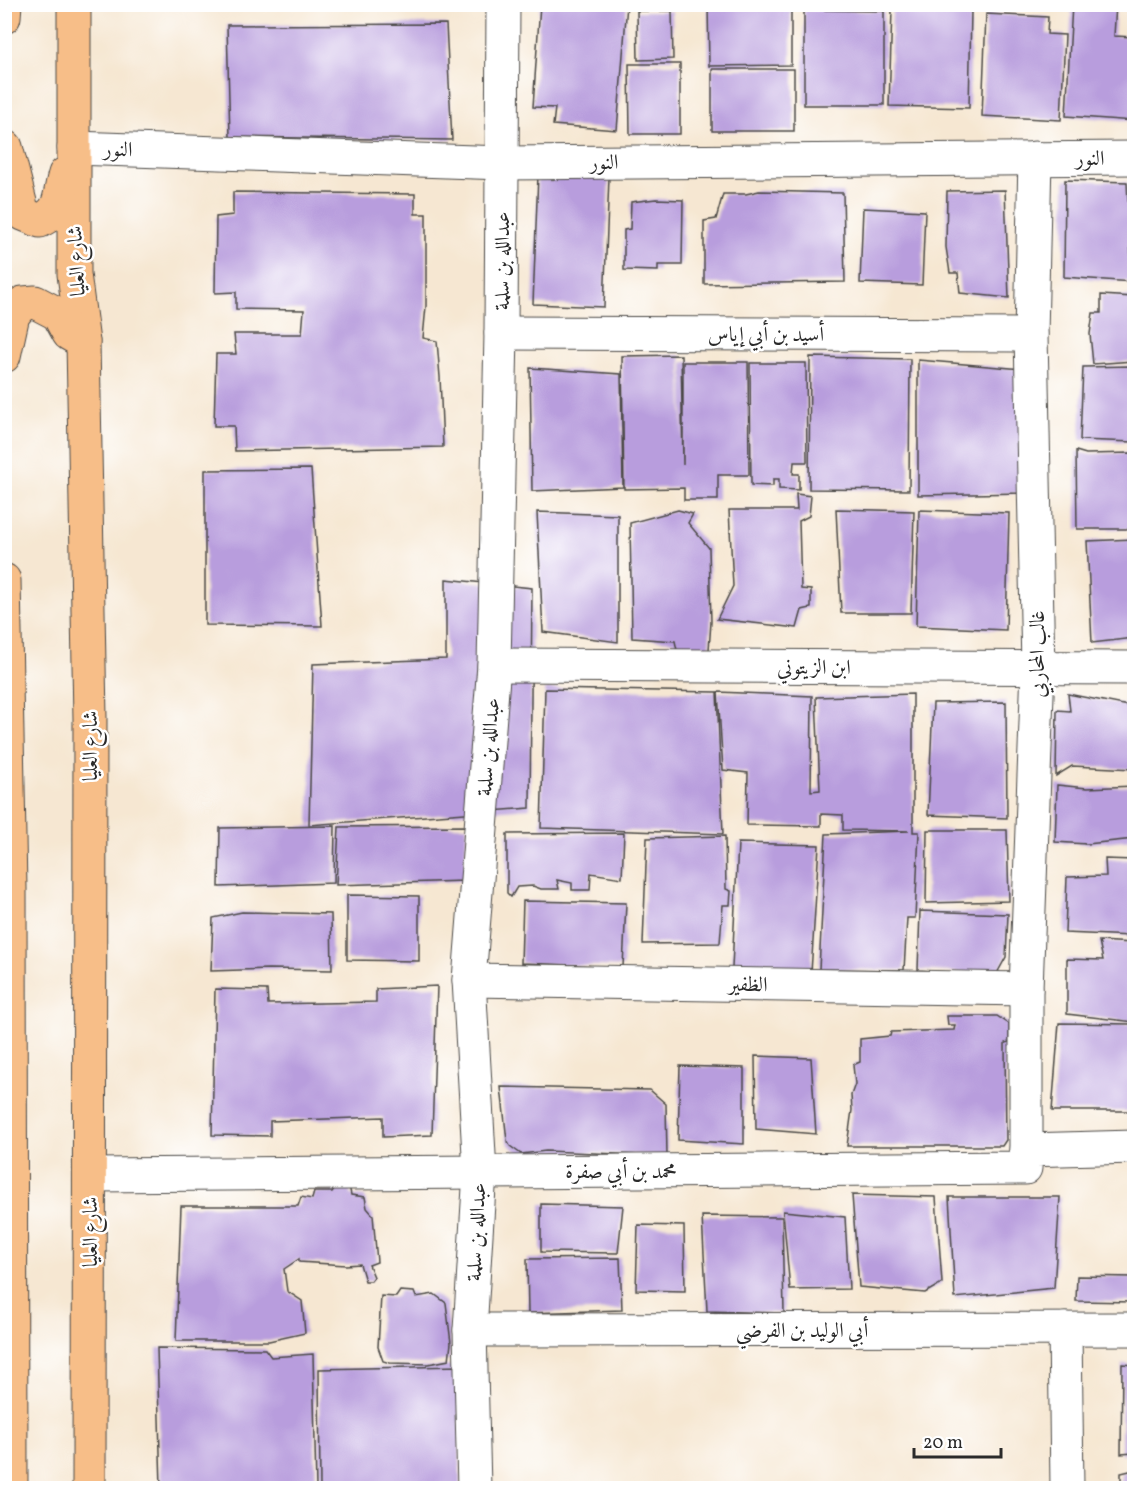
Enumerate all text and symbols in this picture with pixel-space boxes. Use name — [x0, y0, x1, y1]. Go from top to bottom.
street label: النور — [101, 135, 133, 165]
street label: النور — [1074, 145, 1104, 174]
street label: النور — [587, 149, 619, 178]
street label: عبدالله بن سلمة — [489, 212, 518, 310]
street label: شارع العليا — [61, 225, 96, 297]
street label: أسيد بن أبي إياس — [708, 319, 824, 351]
street label: غالب المحاربي — [1024, 610, 1054, 698]
street label: ابن الزيتوني — [777, 654, 851, 684]
street label: عبدالله بن سلمة — [471, 697, 508, 798]
street label: شارع العليا — [77, 711, 108, 781]
street label: الظفير — [726, 971, 768, 1000]
street label: محمد بن أبي صفرة — [565, 1156, 677, 1188]
street label: عبدالله بن سلمة — [460, 1182, 495, 1282]
street label: شارع العليا — [77, 1197, 108, 1267]
street label: أبي الوليد بن الفرضي — [736, 1315, 868, 1350]
scale bar — [914, 1421, 1001, 1459]
text: 20 m — [923, 1431, 963, 1456]

